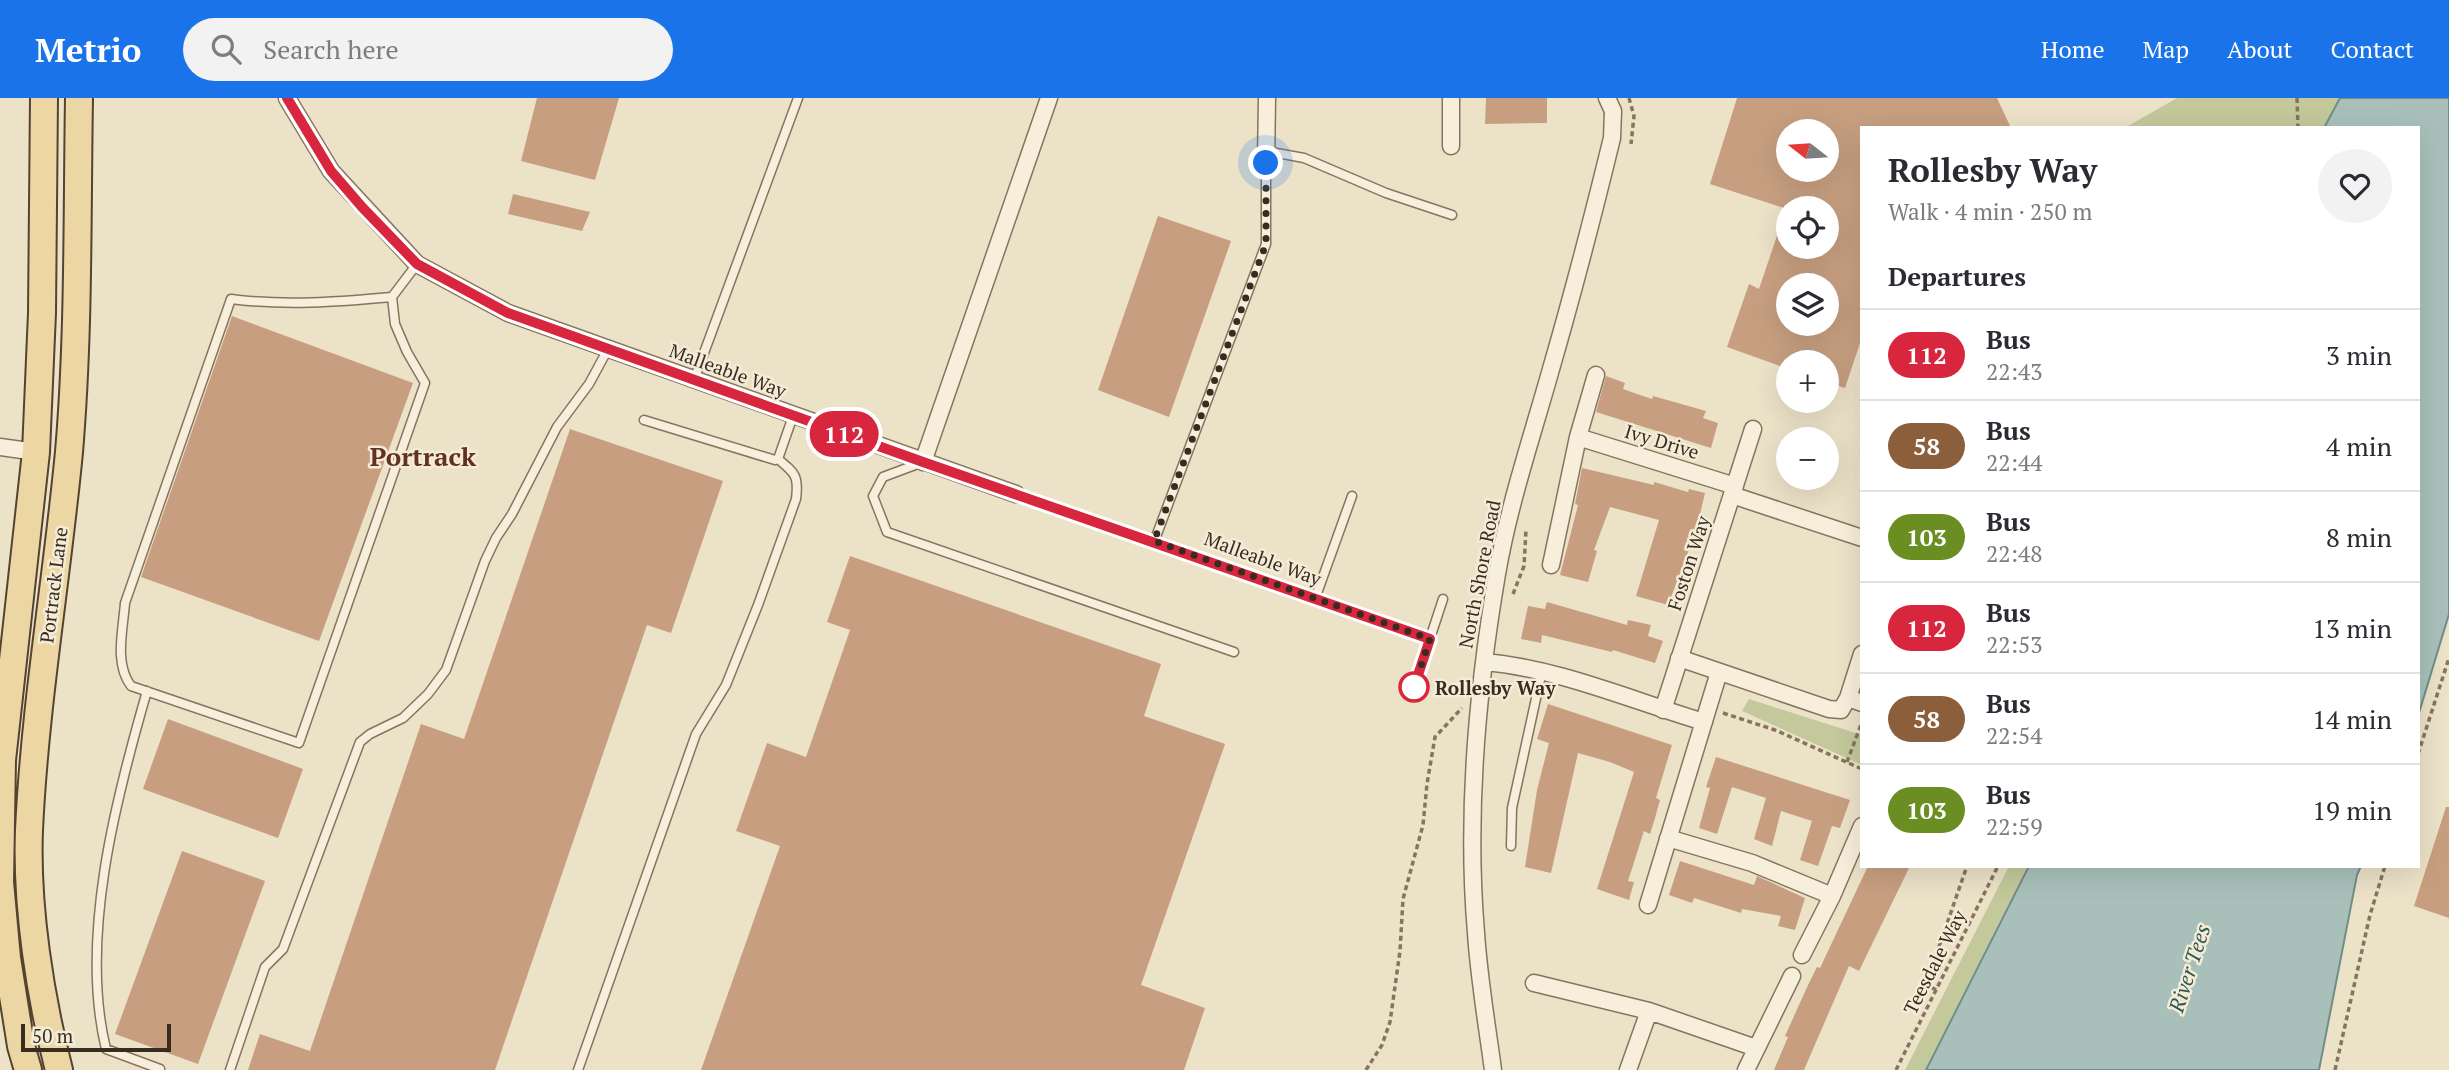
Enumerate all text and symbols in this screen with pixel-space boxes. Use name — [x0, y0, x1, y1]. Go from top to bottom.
search box — [183, 18, 673, 81]
text: Metrio — [35, 28, 141, 71]
icon: search — [207, 30, 245, 68]
text: Search here — [263, 32, 399, 66]
text: Home — [2041, 33, 2105, 65]
text: Map — [2143, 33, 2189, 65]
text: About — [2227, 33, 2293, 65]
text: Contact — [2331, 33, 2414, 65]
north arrow — [1776, 119, 1839, 182]
map controls — [1776, 119, 1839, 490]
your location — [1248, 145, 1283, 180]
text: Rollesby Way — [1888, 148, 2097, 191]
button: heart — [2318, 149, 2392, 223]
button: locate — [1776, 196, 1839, 259]
text: Walk · 4 min · 250 m — [1888, 196, 2092, 227]
text: Departures — [1888, 259, 2026, 293]
button: layers — [1776, 273, 1839, 336]
text: Bus — [1986, 322, 2031, 356]
street label: Malleable Way — [666, 337, 790, 403]
text: 3 min — [2326, 338, 2392, 372]
text: 112 — [1906, 339, 1947, 371]
button: + — [1776, 350, 1839, 413]
text: 22:43 — [1986, 356, 2043, 387]
line badge: 112 — [804, 411, 884, 457]
text: Bus — [1986, 413, 2031, 447]
text: 112 — [824, 418, 864, 450]
street label: Ivy Drive — [1622, 418, 1702, 464]
button: − — [1776, 427, 1839, 490]
text: 4 min — [2326, 429, 2392, 463]
text: 58 — [1913, 430, 1940, 462]
district label: Portrack — [370, 439, 477, 473]
text: 22:44 — [1986, 447, 2043, 478]
street label: North Shore Road — [1452, 497, 1506, 650]
text: Bus — [1986, 504, 2031, 538]
street label: Foston Way — [1661, 512, 1715, 614]
text: 8 min — [2326, 520, 2392, 554]
text: 103 — [1906, 521, 1947, 553]
street label: Malleable Way — [1201, 525, 1325, 591]
street label: Portrack Lane — [33, 526, 73, 644]
text: 22:48 — [1986, 538, 2043, 569]
text: Bus — [1986, 595, 2031, 629]
text: 13 min — [2312, 611, 2392, 645]
text: 112 — [1906, 612, 1947, 644]
text: 22:53 — [1986, 629, 2043, 660]
marker: Rollesby Way — [1399, 672, 1429, 702]
place label: Rollesby Way — [1435, 675, 1556, 700]
text: Bus — [1986, 686, 2031, 720]
text: 14 min — [2312, 702, 2392, 736]
text: 58 — [1913, 703, 1940, 735]
text: 22:54 — [1986, 720, 2043, 751]
text: Bus — [1986, 777, 2031, 811]
text: 19 min — [2312, 793, 2392, 827]
text: 103 — [1906, 794, 1947, 826]
text: 22:59 — [1986, 811, 2043, 842]
street label: Teesdale Way — [1897, 905, 1971, 1018]
water label: River Tees — [2161, 920, 2216, 1016]
scale bar — [21, 1021, 172, 1053]
text: 50 m — [32, 1023, 73, 1048]

